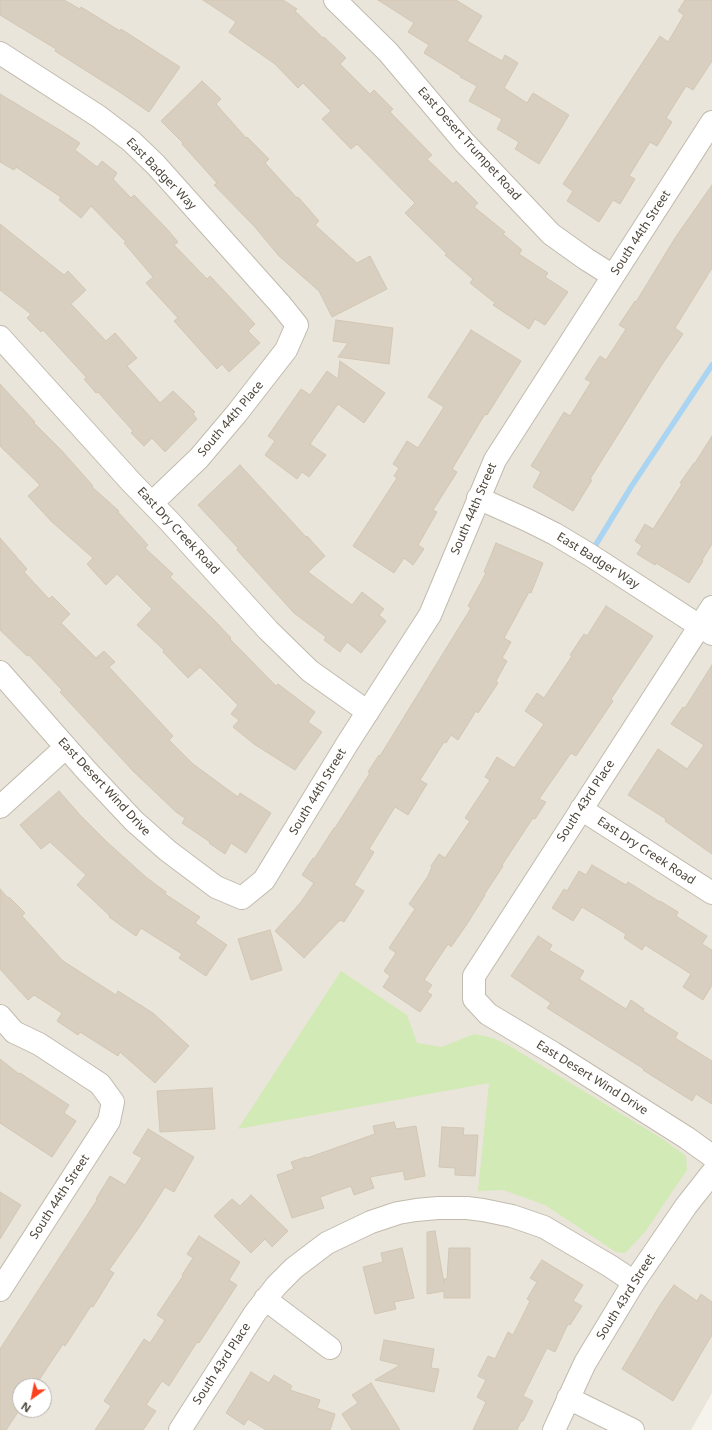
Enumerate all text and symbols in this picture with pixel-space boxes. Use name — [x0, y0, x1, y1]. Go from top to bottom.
street label: East Desert Trumpet Road — [414, 85, 524, 203]
street label: East Badger Way — [123, 135, 199, 213]
street label: South 44th Street — [608, 188, 674, 278]
street label: South 44th Place — [195, 378, 267, 460]
street label: South 44th Street — [448, 461, 500, 557]
street label: East Dry Creek Road — [134, 484, 222, 578]
street label: East Badger Way — [554, 530, 642, 592]
street label: East Desert Wind Drive — [55, 735, 153, 839]
street label: South 44th Street — [287, 746, 349, 838]
street label: South 43rd Place — [554, 757, 618, 845]
street label: East Dry Creek Road — [594, 814, 698, 888]
street label: East Desert Wind Drive — [534, 1038, 650, 1118]
street label: South 44th Street — [27, 1152, 93, 1242]
street label: South 43rd Street — [594, 1251, 658, 1343]
street label: South 43rd Place — [190, 1320, 254, 1408]
north arrow — [12, 1378, 52, 1418]
text: N — [18, 1399, 34, 1416]

